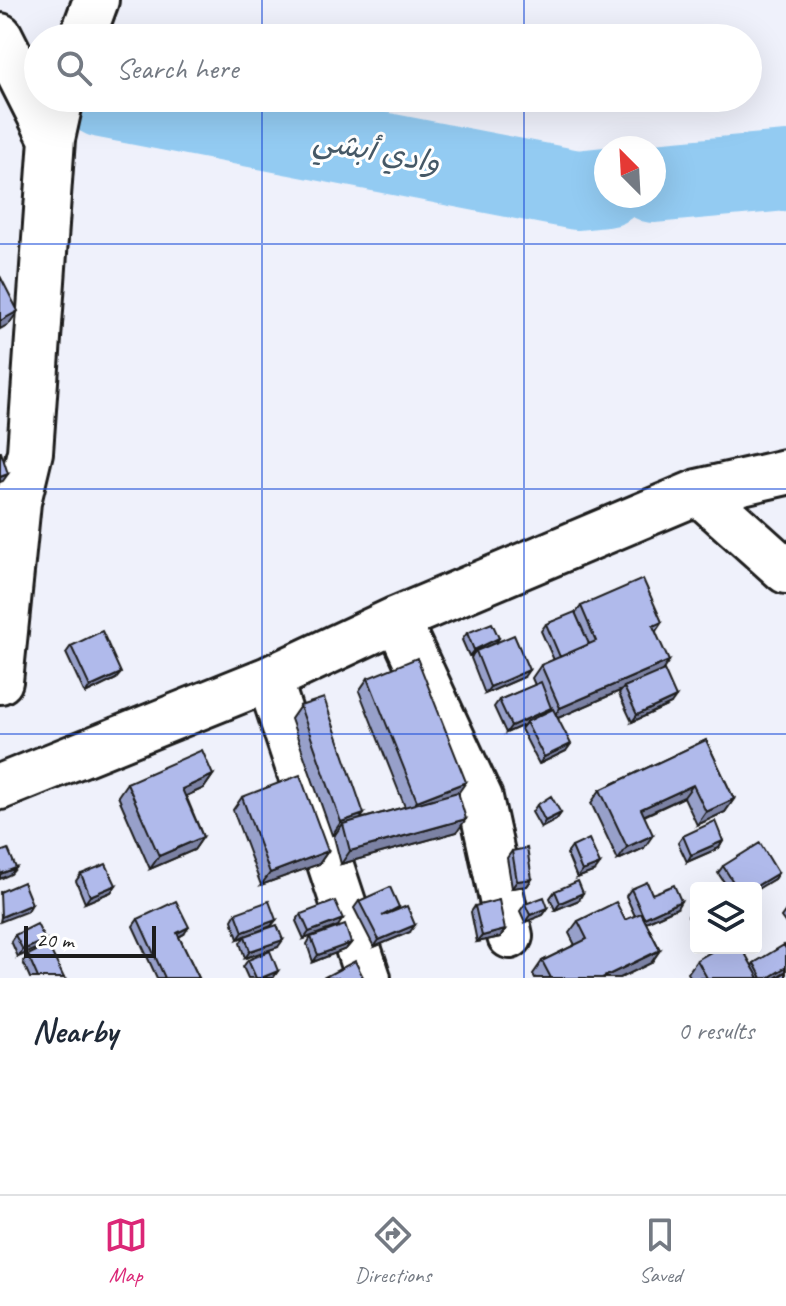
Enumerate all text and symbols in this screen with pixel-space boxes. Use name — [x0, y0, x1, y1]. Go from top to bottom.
search box — [24, 24, 762, 112]
icon: search — [52, 46, 96, 90]
text: Search here — [116, 49, 238, 87]
water label: وادي أبشي — [309, 120, 443, 189]
north arrow — [594, 136, 666, 208]
map controls — [690, 882, 762, 954]
button: layers — [690, 882, 762, 954]
scale bar — [24, 922, 156, 958]
text: 20 m — [36, 926, 73, 954]
text: Nearby — [32, 1009, 118, 1052]
text: 0 results — [678, 1014, 754, 1047]
tab: Map — [104, 1213, 148, 1289]
tab: Directions — [355, 1213, 431, 1289]
tab: Saved — [638, 1213, 682, 1289]

